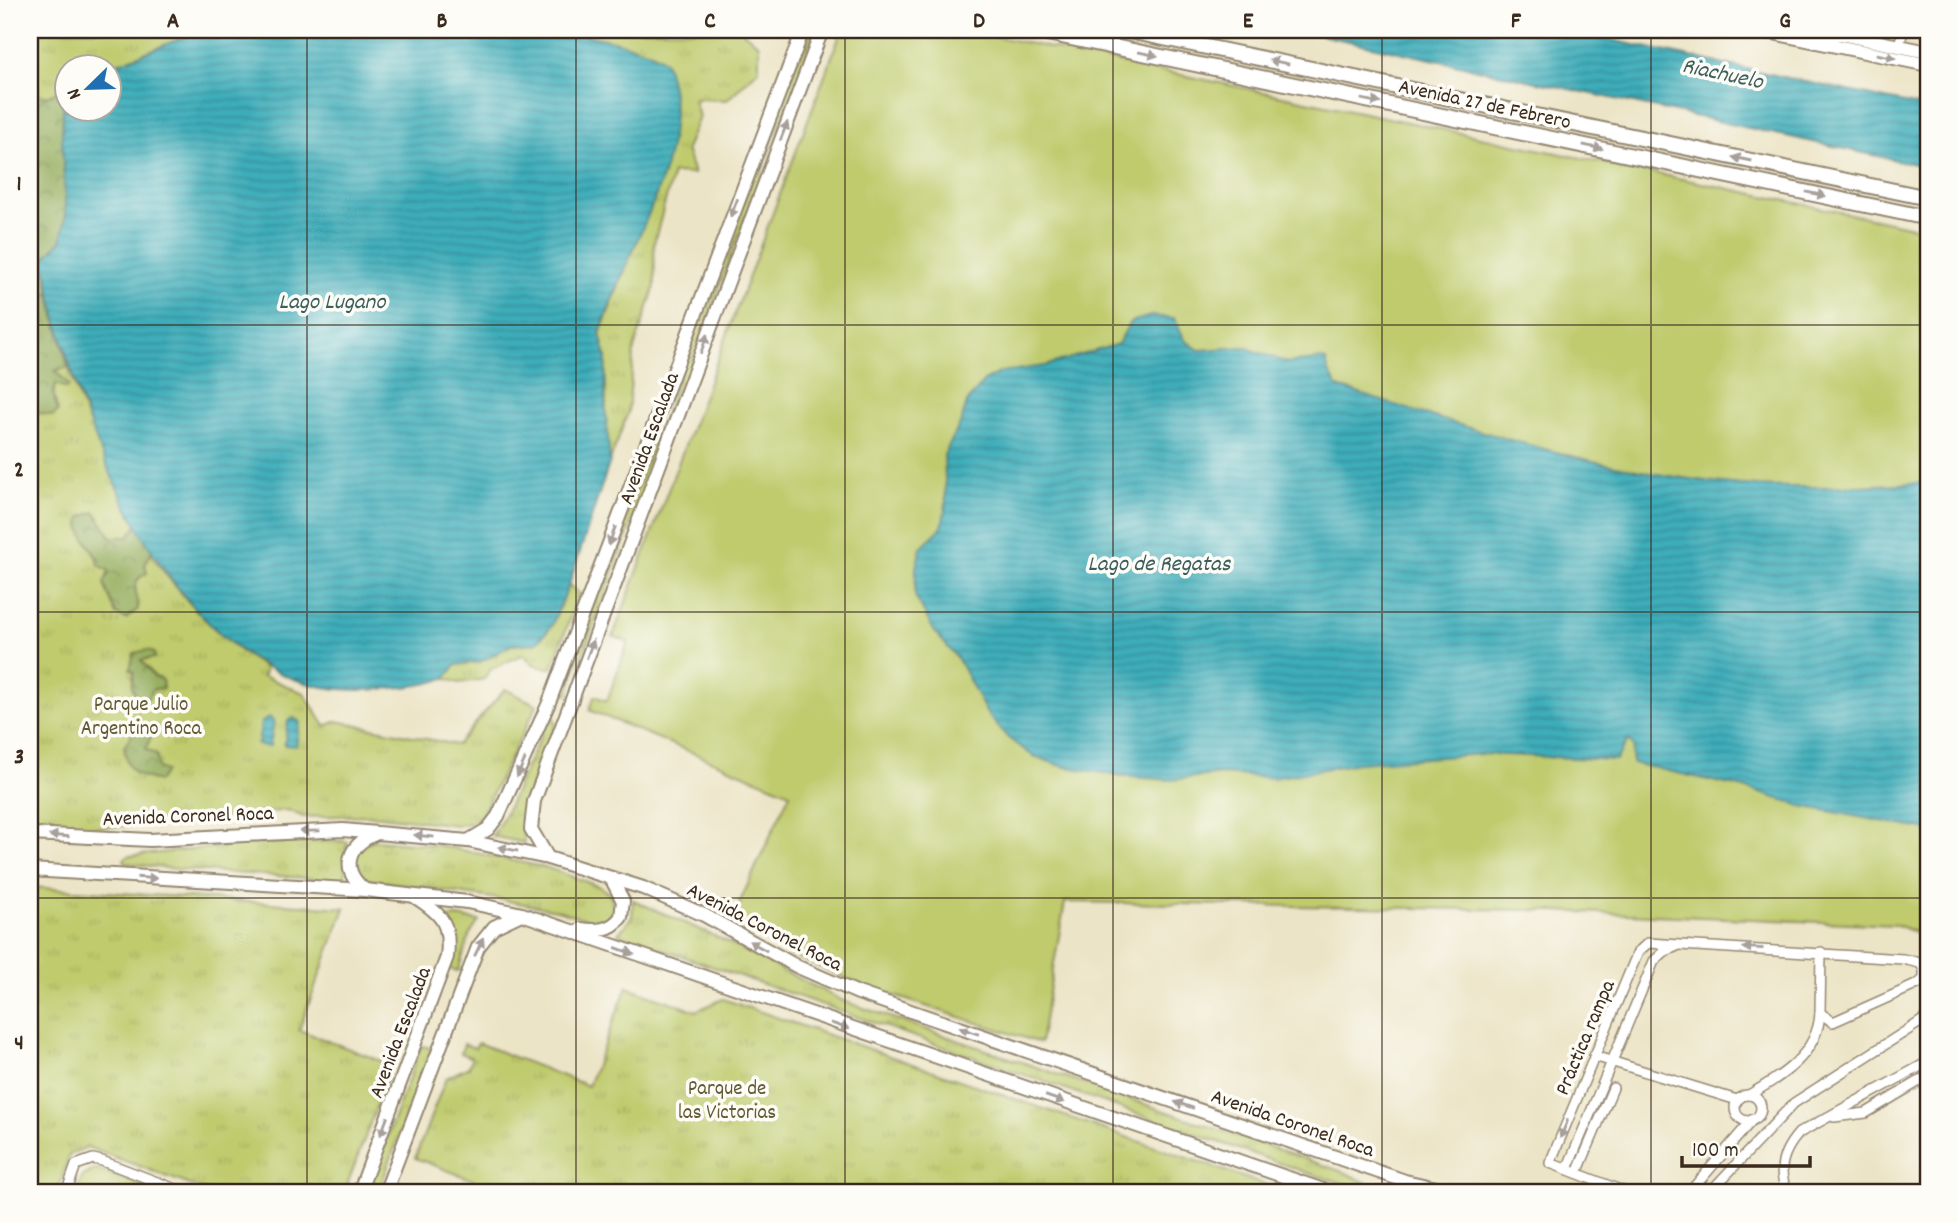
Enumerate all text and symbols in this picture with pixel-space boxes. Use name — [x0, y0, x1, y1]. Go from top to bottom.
text: A — [167, 6, 179, 39]
text: B — [437, 6, 448, 39]
text: C — [704, 6, 716, 39]
text: D — [973, 6, 985, 39]
text: E — [1243, 6, 1254, 39]
text: F — [1511, 6, 1522, 39]
text: G — [1779, 6, 1791, 39]
one-way arrow — [1137, 48, 1159, 59]
water label: Riachuelo — [1679, 51, 1767, 100]
one-way arrow — [1875, 51, 1897, 62]
north arrow — [52, 52, 122, 122]
one-way arrow — [1268, 56, 1290, 67]
street label: Avenida 27 de Febrero — [1396, 73, 1573, 139]
text: N — [61, 84, 90, 103]
one-way arrow — [1360, 95, 1382, 106]
one-way arrow — [779, 120, 790, 141]
one-way arrow — [1582, 142, 1604, 153]
one-way arrow — [1731, 153, 1753, 164]
text: 1 — [16, 169, 22, 202]
one-way arrow — [1805, 189, 1827, 200]
one-way arrow — [729, 197, 740, 218]
water label: Lago Lugano — [279, 287, 387, 320]
one-way arrow — [699, 333, 710, 354]
street label: Avenida Escalada — [613, 368, 689, 509]
text: 2 — [14, 455, 24, 488]
one-way arrow — [606, 525, 617, 546]
water label: Lago de Regatas — [1087, 549, 1232, 582]
one-way arrow — [585, 638, 596, 659]
park label: Parque Julio Argentino Roca — [81, 691, 202, 745]
text: 3 — [14, 742, 24, 775]
one-way arrow — [515, 757, 526, 778]
street label: Avenida Coronel Roca — [102, 800, 275, 836]
one-way arrow — [299, 825, 321, 836]
one-way arrow — [48, 830, 70, 841]
one-way arrow — [412, 830, 434, 841]
one-way arrow — [497, 844, 519, 855]
one-way arrow — [136, 873, 158, 884]
street label: Avenida Coronel Roca — [681, 876, 848, 981]
one-way arrow — [474, 937, 485, 957]
one-way arrow — [749, 940, 768, 952]
one-way arrow — [1741, 942, 1763, 953]
one-way arrow — [615, 946, 636, 957]
street label: Avenida Escalada — [363, 962, 441, 1103]
street label: Práctica rampa — [1549, 975, 1625, 1100]
one-way arrow — [830, 1021, 851, 1032]
one-way arrow — [958, 1025, 979, 1036]
text: 4 — [14, 1028, 24, 1061]
park label: Parque de las Victorias — [678, 1075, 776, 1129]
street label: Avenida Coronel Roca — [1206, 1083, 1379, 1167]
one-way arrow — [1045, 1094, 1066, 1105]
one-way arrow — [1174, 1099, 1195, 1110]
one-way arrow — [379, 1116, 390, 1137]
one-way arrow — [1558, 1119, 1569, 1140]
scale bar — [1682, 1125, 1809, 1169]
text: 100 m — [1692, 1137, 1739, 1167]

